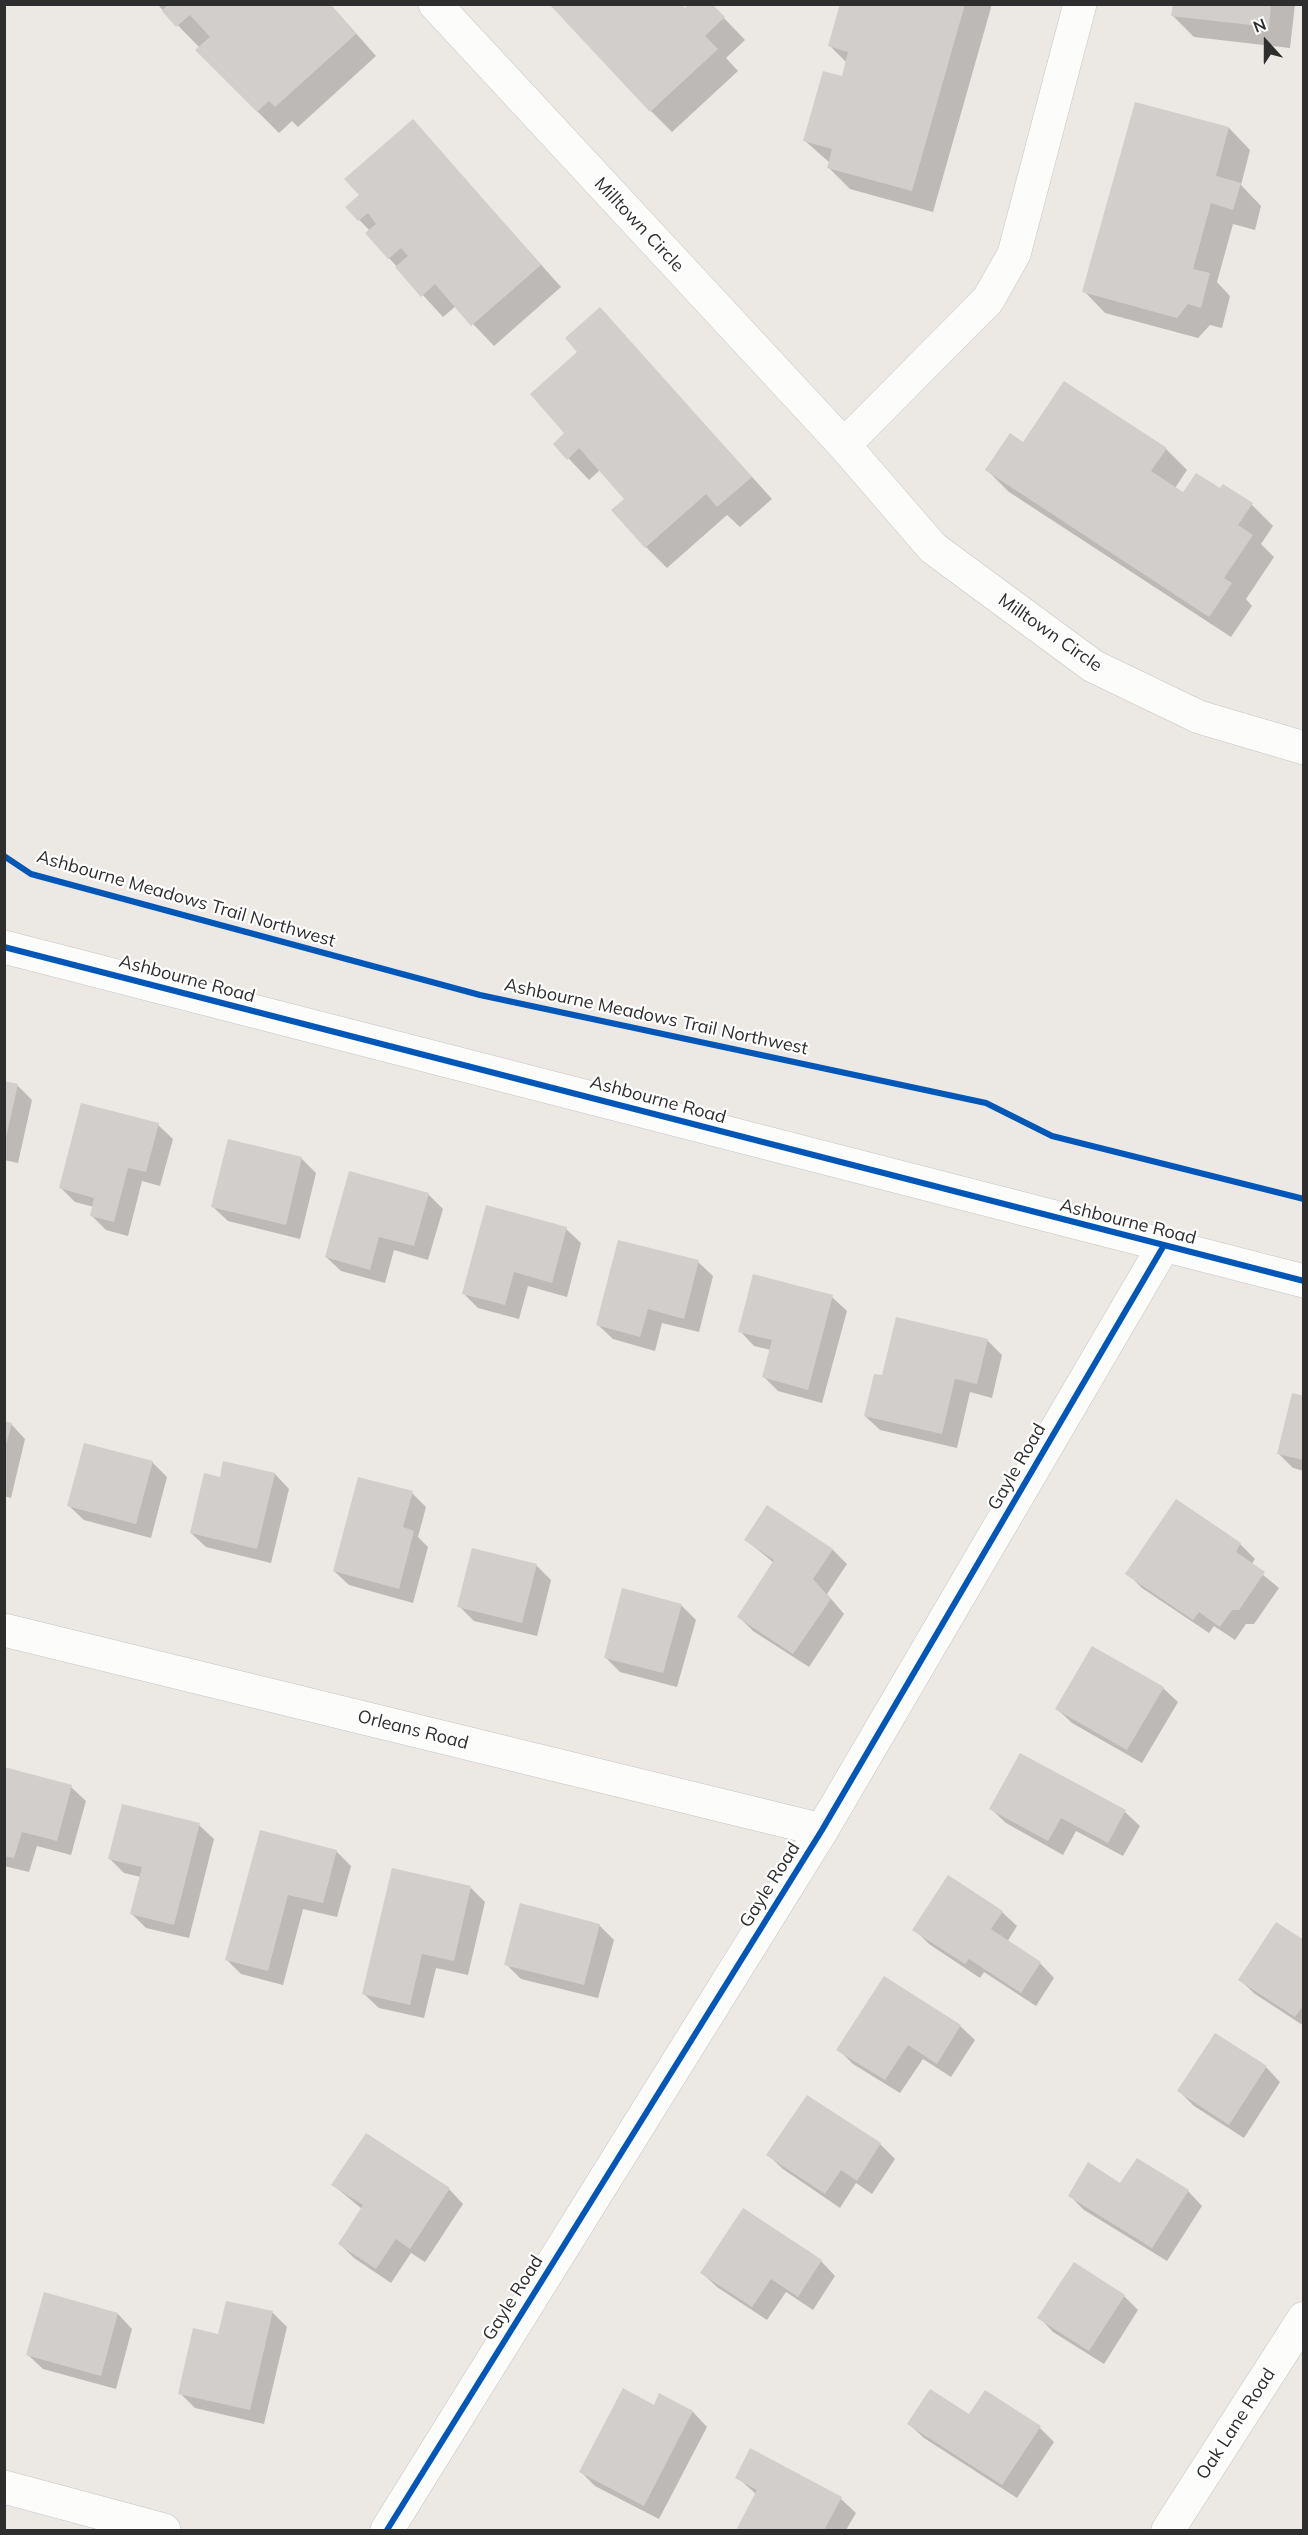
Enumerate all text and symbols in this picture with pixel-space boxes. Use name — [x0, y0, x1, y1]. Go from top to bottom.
north arrow — [1236, 12, 1296, 72]
text: N — [1250, 14, 1269, 37]
street label: Milltown Circle — [590, 173, 688, 277]
street label: Milltown Circle — [994, 589, 1106, 677]
street label: Ashbourne Meadows Trail Northwest — [34, 846, 338, 952]
street label: Ashbourne Road — [117, 950, 257, 1008]
street label: Ashbourne Meadows Trail Northwest — [502, 974, 810, 1060]
street label: Ashbourne Road — [588, 1071, 728, 1129]
street label: Ashbourne Road — [1058, 1195, 1198, 1249]
street label: Gayle Road — [984, 1420, 1050, 1514]
street label: Orleans Road — [355, 1706, 471, 1754]
street label: Gayle Road — [735, 1838, 805, 1932]
street label: Gayle Road — [478, 2251, 548, 2345]
street label: Oak Lane Road — [1192, 2364, 1280, 2484]

